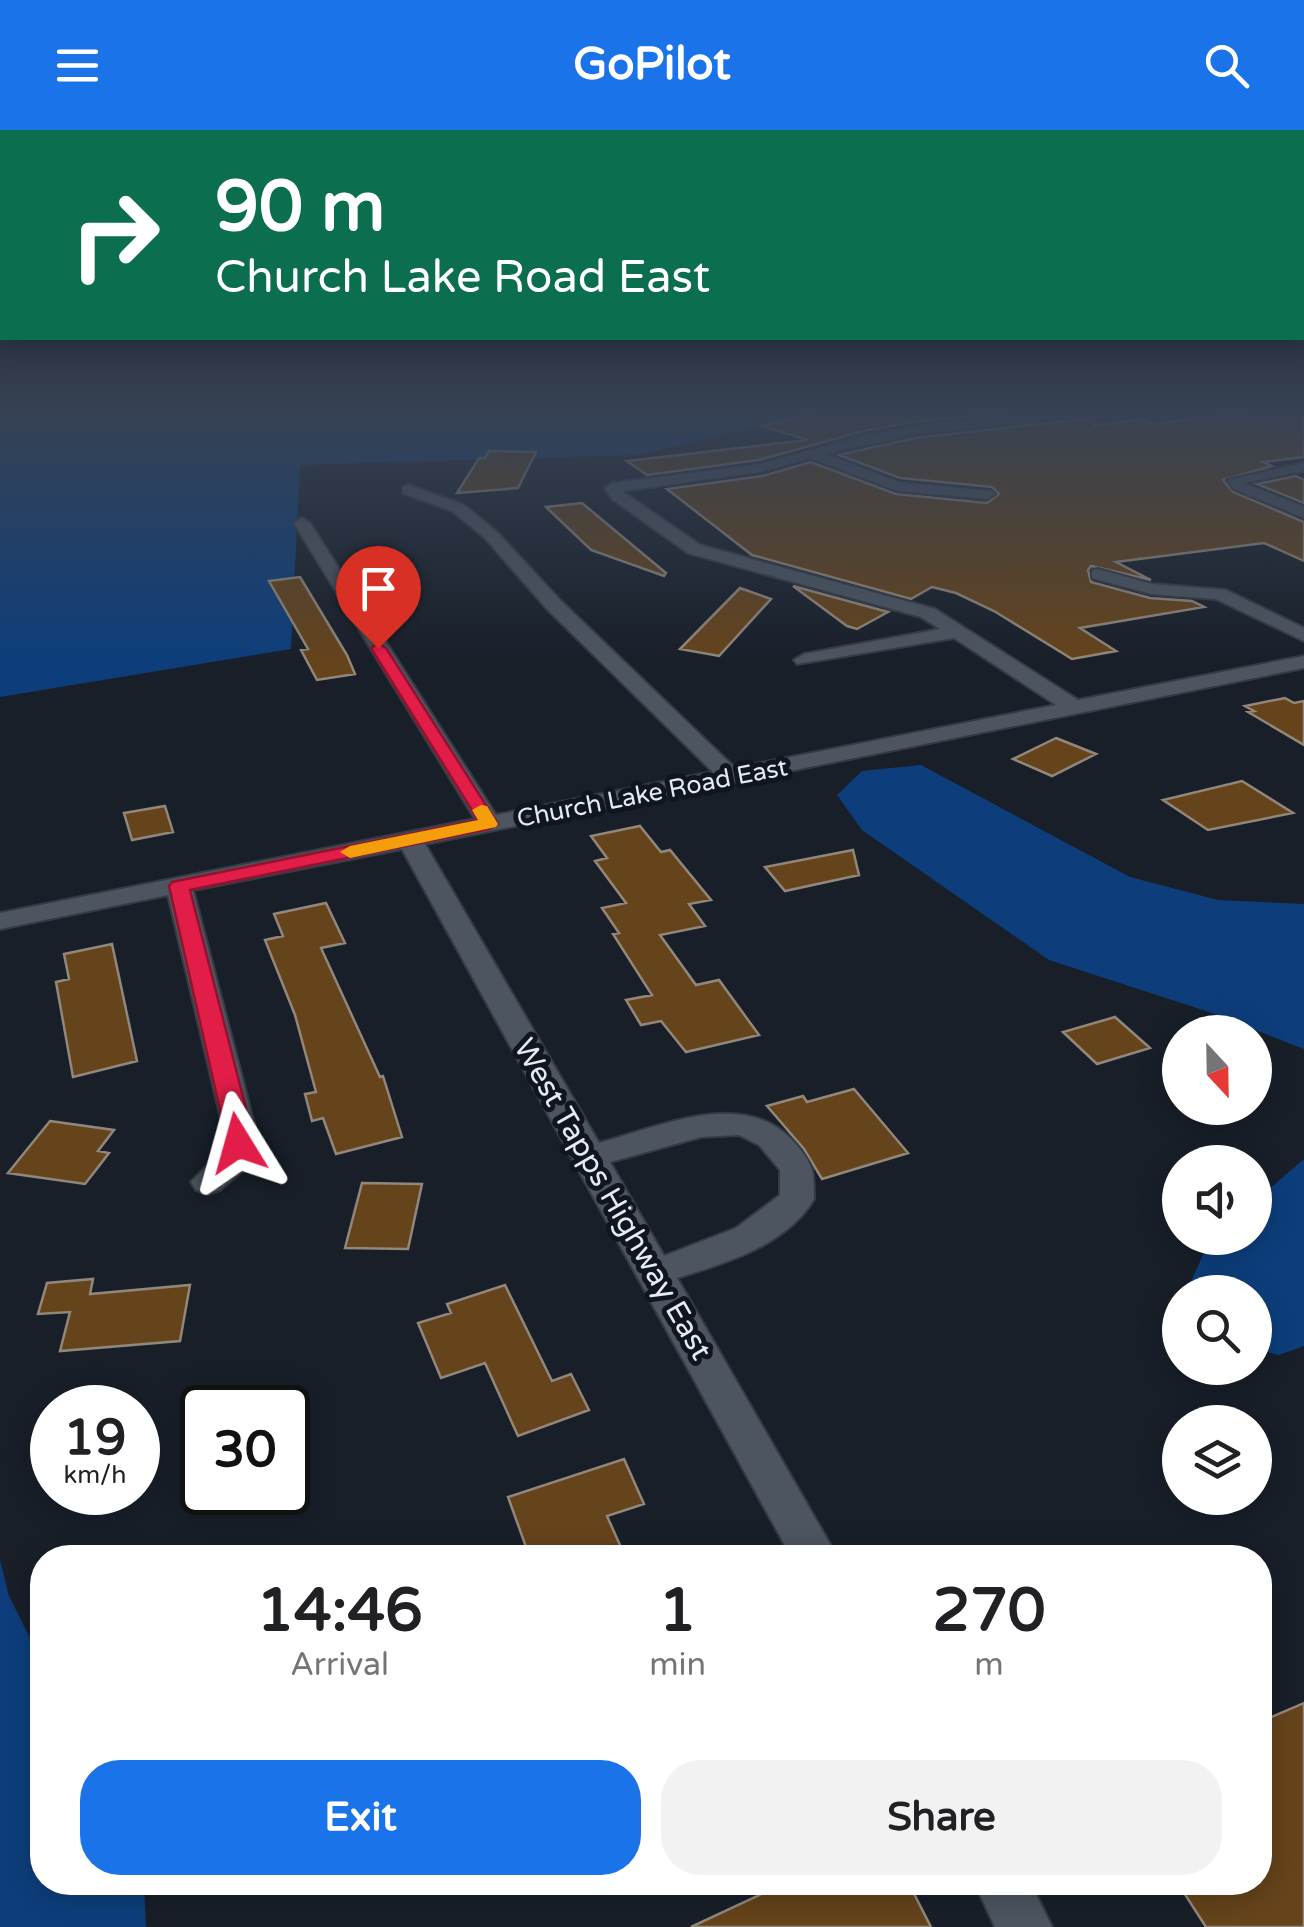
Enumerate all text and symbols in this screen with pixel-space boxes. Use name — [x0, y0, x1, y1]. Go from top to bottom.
icon: menu — [50, 38, 105, 93]
text: GoPilot — [573, 38, 731, 92]
icon: search — [1199, 38, 1254, 93]
text: 90 m — [215, 166, 385, 250]
icon: right — [50, 170, 180, 300]
text: Church Lake Road East — [215, 251, 710, 305]
pin — [336, 546, 421, 649]
icon: arrive — [351, 561, 406, 616]
street label: Church Lake Road East — [514, 752, 791, 834]
north arrow — [1162, 1015, 1272, 1125]
map controls — [1162, 1015, 1272, 1515]
street label: West Tapps Highway East — [505, 1032, 720, 1366]
position arrow — [186, 1091, 290, 1195]
button: sound — [1162, 1145, 1272, 1255]
button: search — [1162, 1275, 1272, 1385]
speed limit sign: 30 — [180, 1385, 310, 1515]
button: layers — [1162, 1405, 1272, 1515]
text: 19 — [64, 1408, 126, 1468]
text: km/h — [64, 1460, 126, 1490]
text: 14:46 — [256, 1575, 423, 1647]
text: 1 — [659, 1575, 696, 1647]
text: 270 — [932, 1575, 1046, 1647]
text: Arrival — [290, 1646, 389, 1684]
text: min — [649, 1646, 706, 1684]
text: m — [974, 1646, 1004, 1684]
button: Exit — [80, 1760, 641, 1875]
button: Share — [661, 1760, 1222, 1875]

